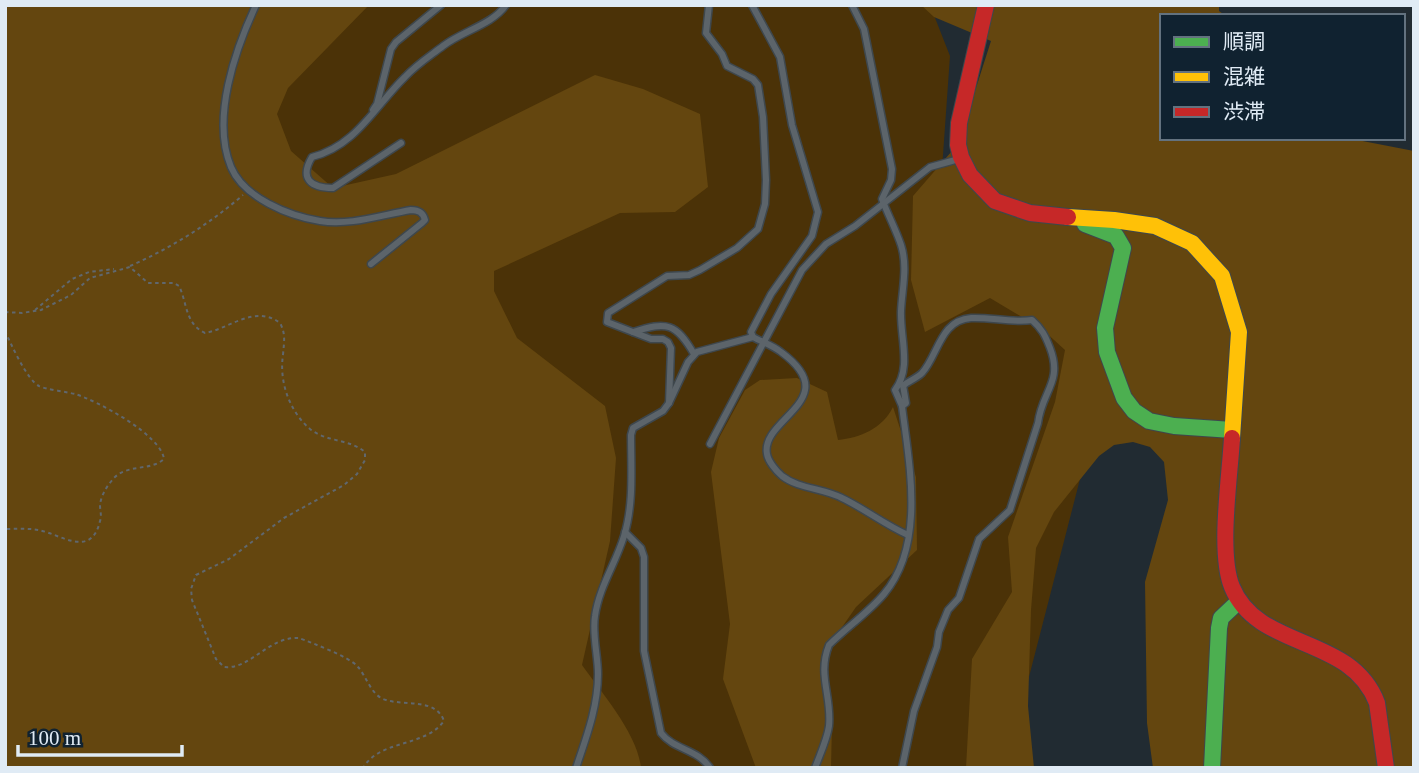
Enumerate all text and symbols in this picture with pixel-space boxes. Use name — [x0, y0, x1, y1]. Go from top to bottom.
legend — [1160, 14, 1405, 140]
text: 順調 — [1223, 30, 1265, 54]
text: 混雑 — [1223, 65, 1265, 89]
text: 渋滞 — [1223, 100, 1265, 124]
scale bar — [18, 714, 182, 758]
text: 100 m — [28, 726, 81, 750]

